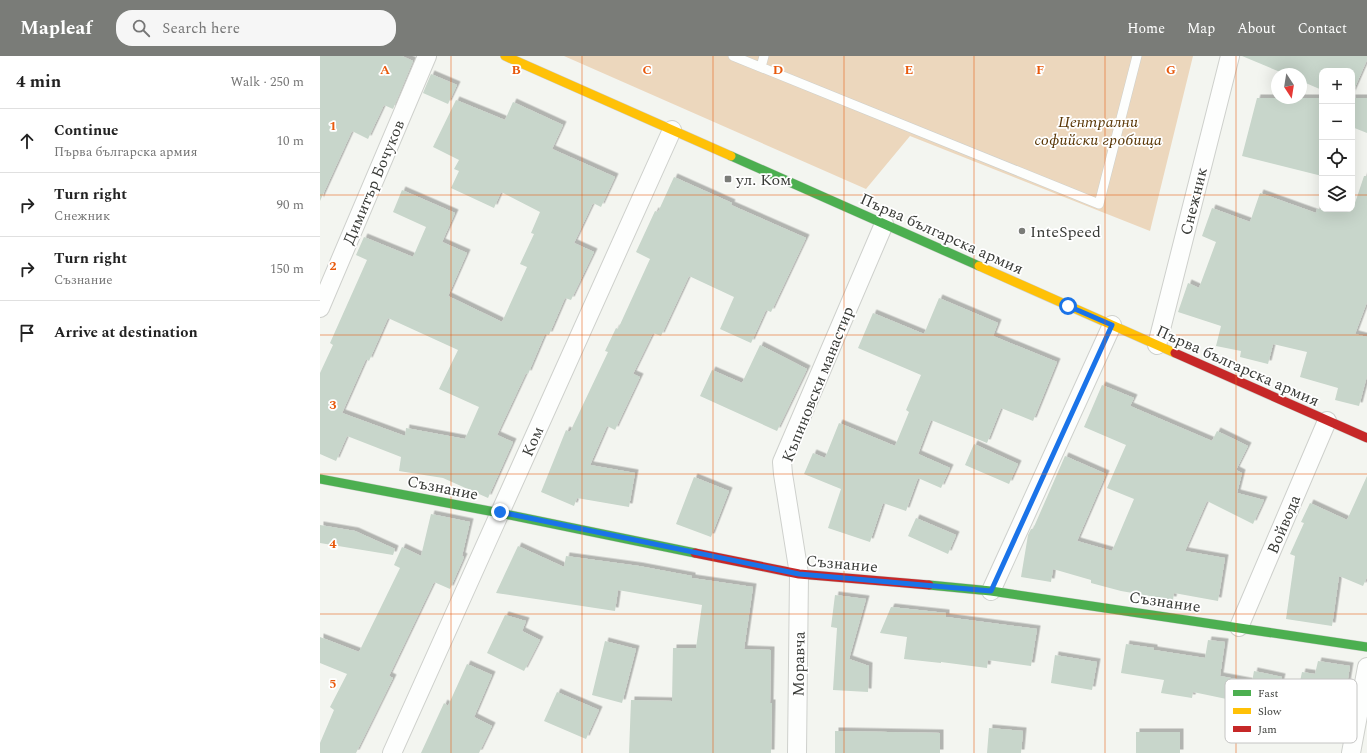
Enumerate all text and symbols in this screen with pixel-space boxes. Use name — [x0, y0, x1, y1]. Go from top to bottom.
search box — [116, 10, 396, 46]
text: Mapleaf — [20, 14, 92, 43]
icon: search — [130, 17, 152, 39]
text: Search here — [162, 17, 240, 40]
text: Home — [1127, 18, 1165, 39]
text: Map — [1187, 18, 1215, 39]
text: About — [1237, 18, 1276, 39]
text: Contact — [1298, 18, 1347, 39]
text: A — [380, 60, 390, 80]
text: B — [511, 60, 521, 80]
text: C — [642, 60, 652, 80]
text: D — [773, 60, 783, 80]
text: E — [905, 60, 914, 80]
text: F — [1036, 60, 1044, 80]
text: G — [1166, 60, 1176, 80]
north arrow — [1271, 68, 1307, 104]
map controls — [1319, 68, 1355, 212]
button: + — [1319, 68, 1355, 104]
text: 4 min — [16, 69, 61, 95]
text: Walk · 250 m — [230, 72, 304, 92]
button: − — [1319, 104, 1355, 140]
park label: Централни софийски гробища — [1034, 110, 1162, 152]
text: 1 — [329, 116, 337, 136]
street label: Димитър Бочуков — [337, 116, 411, 248]
text: Continue — [54, 119, 119, 142]
icon: ahead — [16, 130, 38, 152]
text: 10 m — [277, 131, 304, 151]
button: locate — [1319, 140, 1355, 176]
text: Първа българска армия — [54, 142, 197, 162]
street label: Снежник — [1174, 165, 1214, 238]
place label: ул. Ком — [735, 168, 791, 192]
marker: ул. Ком — [723, 174, 733, 184]
button: layers — [1319, 176, 1355, 212]
text: Turn right — [54, 183, 127, 206]
street label: Първа българска армия — [856, 187, 1027, 281]
icon: right — [16, 194, 38, 216]
text: 90 m — [277, 195, 304, 215]
text: Снежник — [54, 206, 110, 226]
place label: InteSpeed — [1030, 220, 1101, 244]
marker: InteSpeed — [1017, 226, 1027, 236]
text: Turn right — [54, 247, 127, 270]
text: 2 — [329, 256, 337, 276]
icon: right — [16, 258, 38, 280]
text: 150 m — [270, 259, 304, 279]
text: Съзнание — [54, 270, 113, 290]
route start — [1059, 297, 1077, 315]
street label: Къпиновски манастир — [776, 303, 860, 466]
street label: Първа българска армия — [1152, 319, 1323, 413]
text: Arrive at destination — [54, 321, 198, 344]
icon: arrive — [16, 322, 38, 344]
text: 3 — [329, 395, 337, 415]
street label: Ком — [516, 422, 550, 461]
street label: Съзнание — [405, 469, 480, 507]
street label: Войвода — [1261, 491, 1307, 558]
route end — [491, 503, 509, 521]
text: 4 — [329, 534, 337, 554]
street label: Съзнание — [805, 549, 879, 579]
street label: Съзнание — [1128, 585, 1202, 619]
street label: Моравча — [786, 631, 812, 697]
text: 5 — [329, 674, 337, 694]
legend — [1225, 679, 1357, 743]
text: Fast — [1258, 685, 1279, 702]
text: Slow — [1258, 703, 1282, 720]
text: Jam — [1258, 721, 1277, 738]

